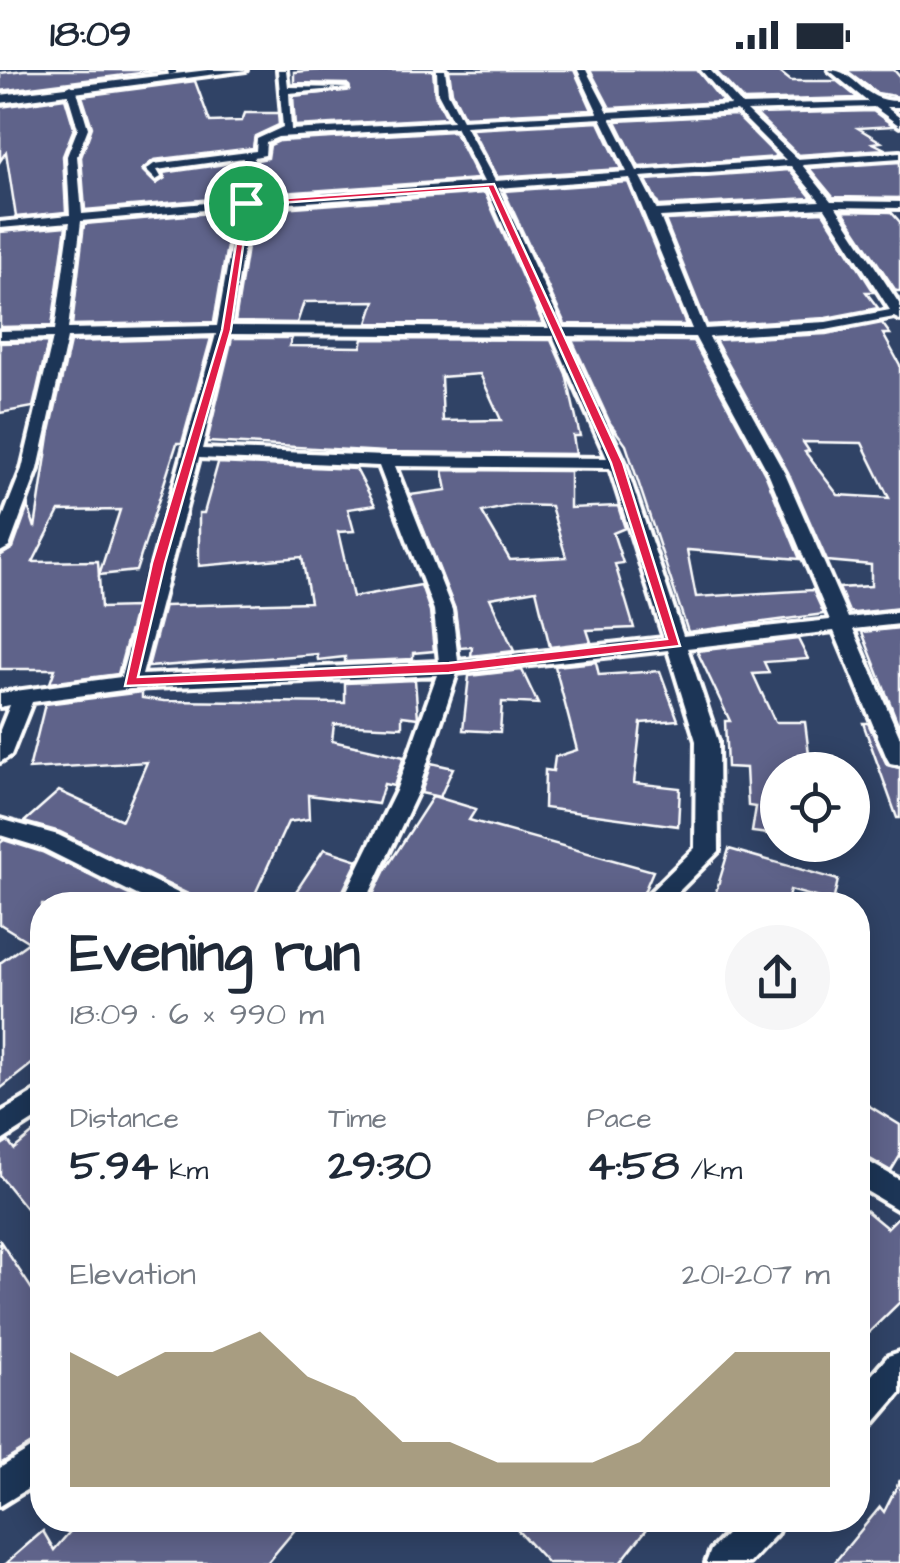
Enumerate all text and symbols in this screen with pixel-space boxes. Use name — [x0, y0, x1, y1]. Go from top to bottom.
text: 18:09 — [50, 9, 131, 61]
pin — [204, 161, 289, 246]
icon: arrive — [219, 176, 274, 231]
map controls — [760, 752, 870, 862]
button: locate — [760, 752, 870, 862]
text: Evening run — [70, 916, 360, 992]
button: share — [725, 925, 830, 1030]
text: 18:09 · 6 × 990 m — [70, 992, 324, 1037]
text: Distance — [70, 1099, 179, 1138]
text: Time — [328, 1099, 387, 1138]
text: Pace — [587, 1099, 652, 1138]
text: 5.94 — [70, 1138, 158, 1196]
text: 29:30 — [328, 1138, 431, 1196]
text: 4:58 — [587, 1138, 679, 1196]
text: km — [158, 1151, 208, 1190]
text: /km — [679, 1151, 742, 1190]
text: Elevation — [70, 1252, 196, 1297]
text: 201–207 m — [682, 1252, 830, 1297]

